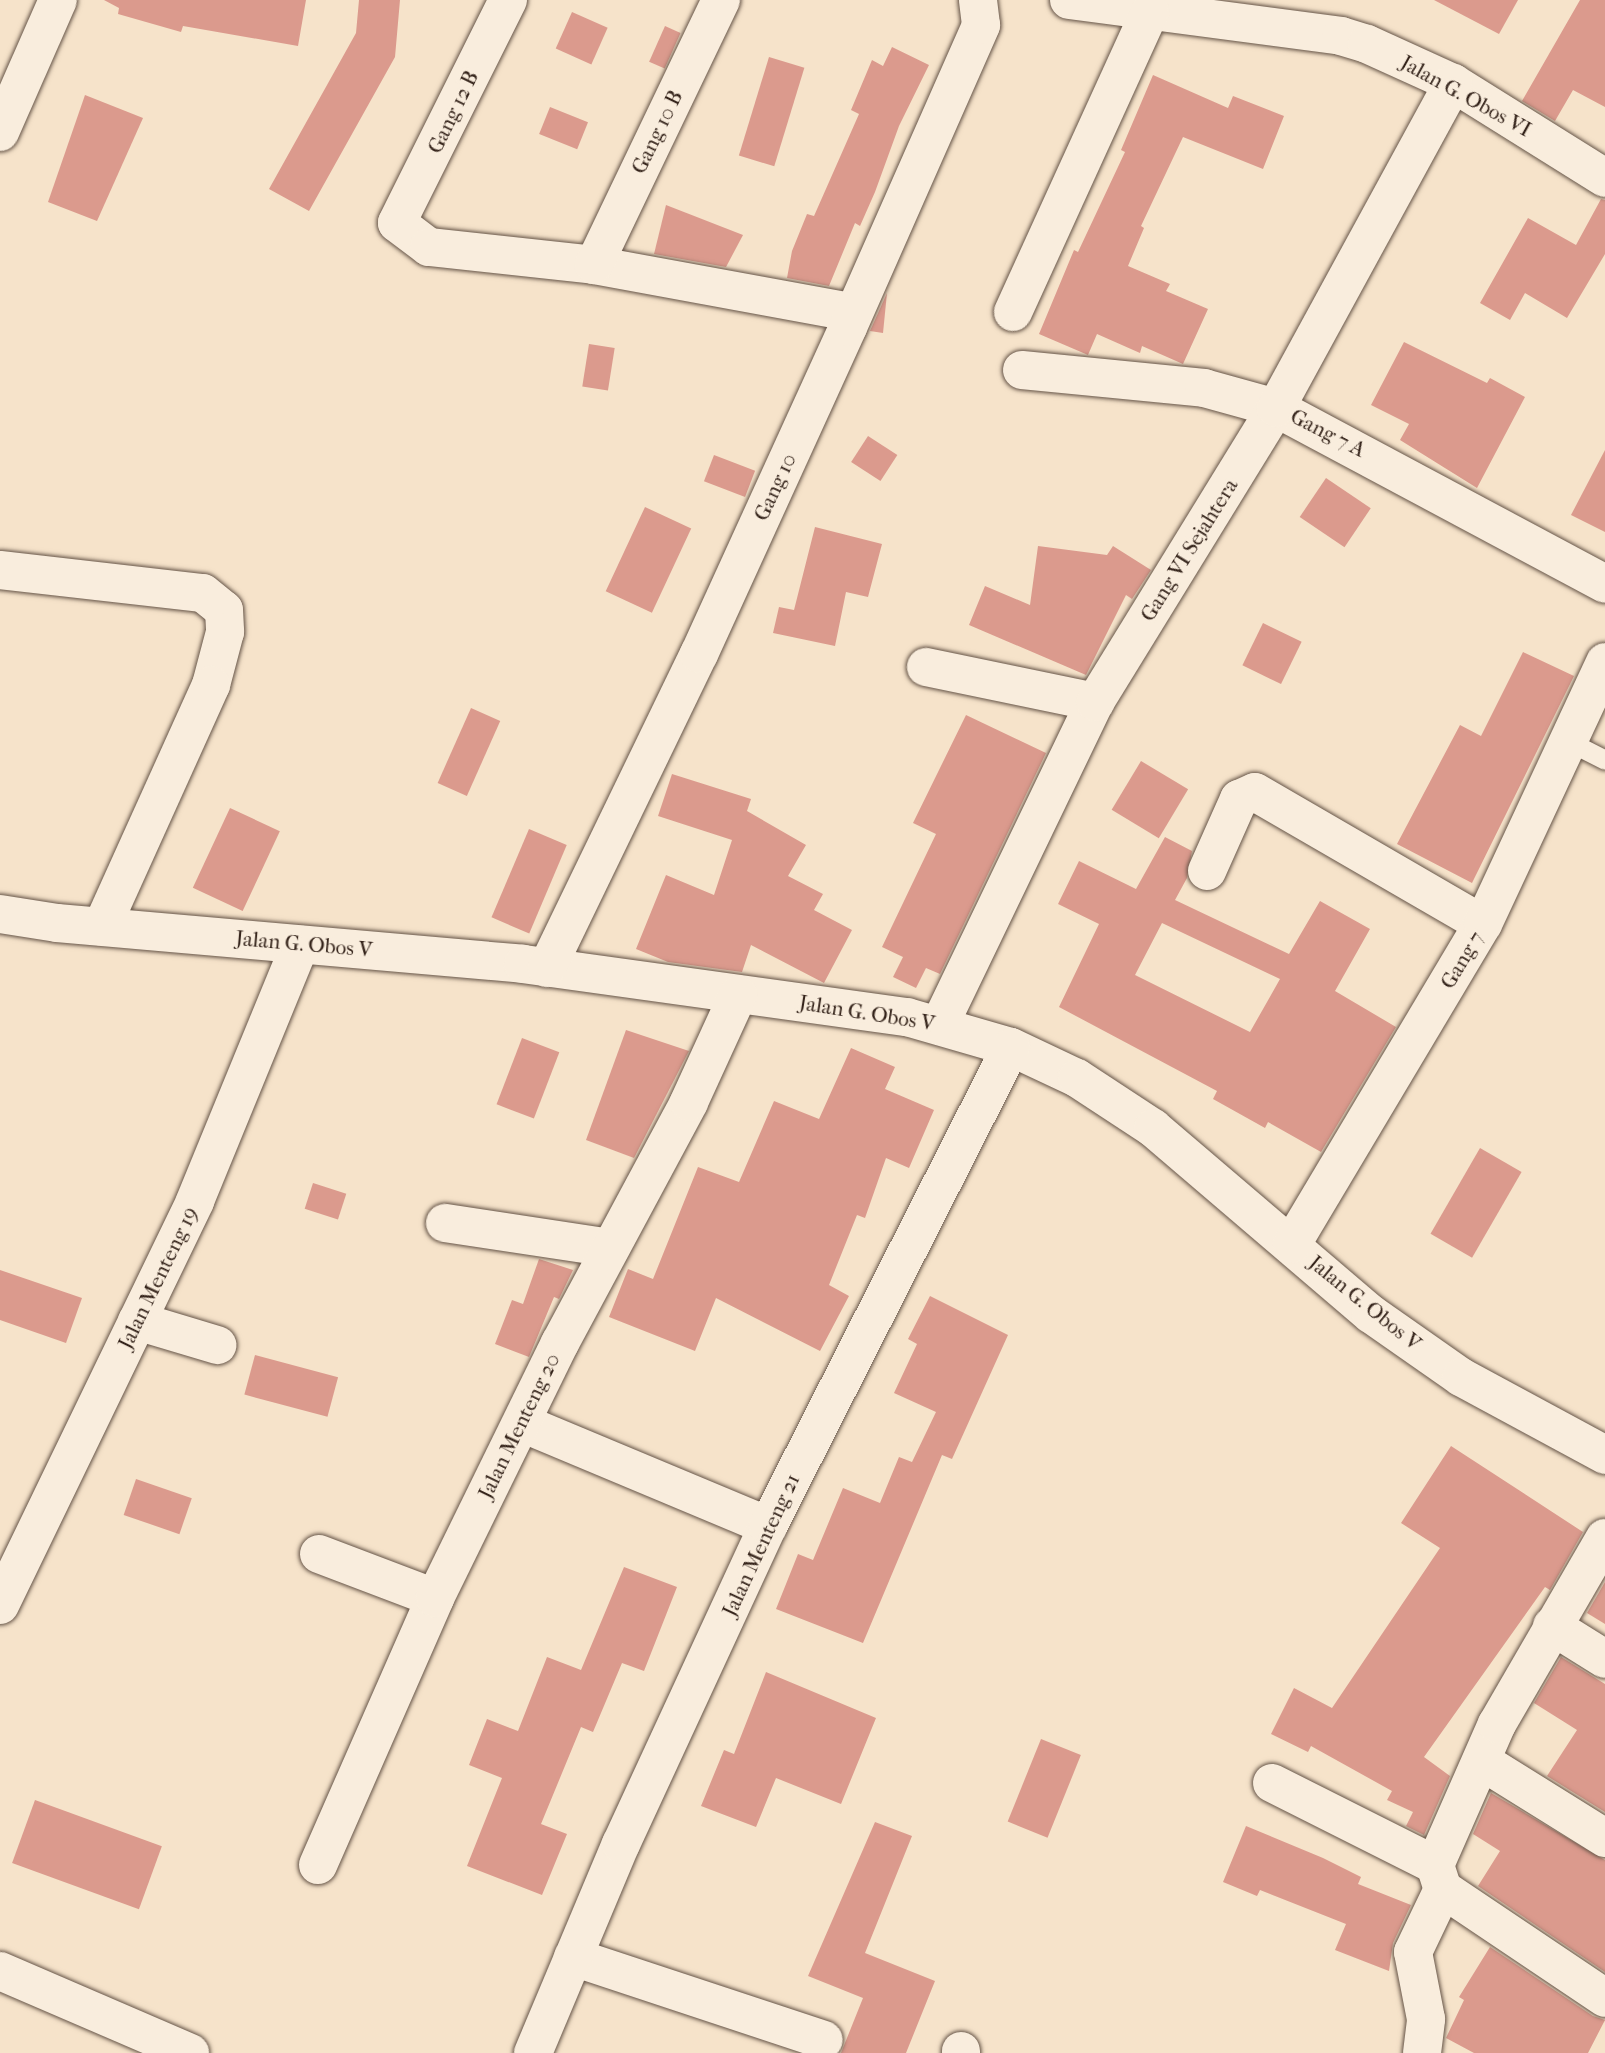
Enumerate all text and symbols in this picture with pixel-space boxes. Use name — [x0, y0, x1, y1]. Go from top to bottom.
street label: Jalan G. Obos VI — [1396, 50, 1536, 142]
street label: Gang 12 B — [422, 67, 484, 157]
street label: Gang 10 B — [626, 86, 688, 178]
street label: Gang 7 A — [1286, 403, 1370, 463]
street label: Gang 10 — [748, 449, 802, 525]
street label: Gang VI Sejahtera — [1135, 474, 1243, 626]
street label: Jalan G. Obos V — [235, 925, 373, 963]
street label: Gang 7 — [1435, 927, 1489, 993]
street label: Jalan G. Obos V — [797, 990, 937, 1036]
street label: Jalan Menteng 19 — [113, 1203, 203, 1353]
street label: Jalan G. Obos V — [1304, 1250, 1426, 1356]
street label: Jalan Menteng 20 — [473, 1349, 565, 1503]
street label: Jalan Menteng 21 — [717, 1470, 805, 1620]

